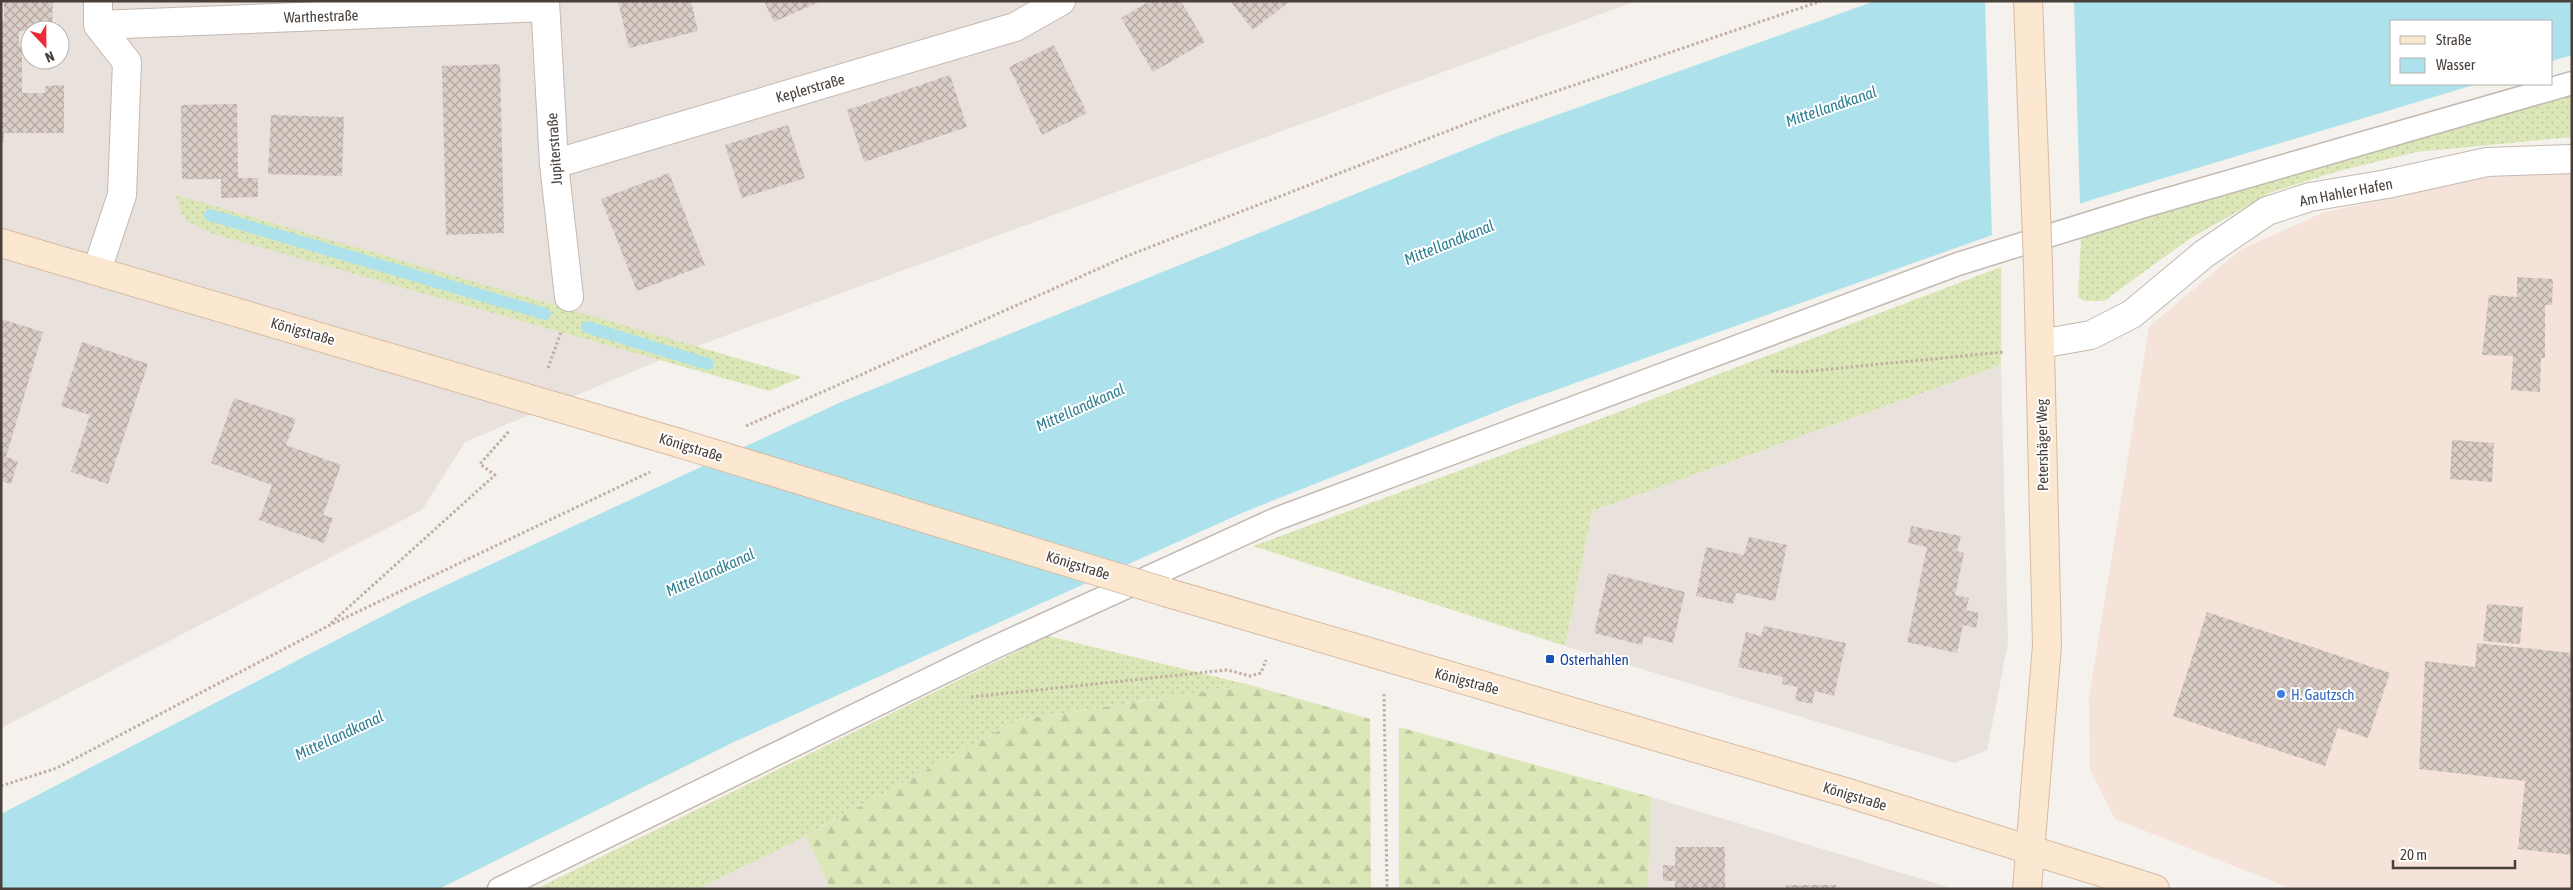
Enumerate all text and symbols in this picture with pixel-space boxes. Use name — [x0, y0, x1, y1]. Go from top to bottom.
street label: Warthestraße — [283, 6, 359, 26]
north arrow — [20, 20, 70, 70]
legend — [2390, 20, 2553, 85]
text: Straße — [2436, 31, 2472, 48]
text: N — [43, 48, 57, 66]
text: Wasser — [2436, 56, 2476, 73]
street label: Keplerstraße — [774, 70, 846, 106]
water label: Mittellandkanal — [1783, 82, 1879, 130]
street label: Jupiterstraße — [543, 112, 565, 186]
street label: Am Hahler Hafen — [2298, 175, 2394, 209]
water label: Mittellandkanal — [1401, 216, 1497, 268]
street label: Königstraße — [269, 314, 337, 348]
water label: Mittellandkanal — [1033, 379, 1127, 435]
street label: Petershäger Weg — [2033, 398, 2051, 491]
street label: Königstraße — [657, 429, 725, 465]
water label: Mittellandkanal — [663, 544, 757, 600]
street label: Königstraße — [1044, 547, 1112, 583]
place label: Osterhahlen — [1560, 651, 1629, 668]
marker: Osterhahlen — [1544, 653, 1556, 665]
street label: Königstraße — [1433, 664, 1501, 698]
place label: H. Gautzsch — [2291, 686, 2354, 703]
marker: H. Gautzsch — [2275, 688, 2287, 700]
water label: Mittellandkanal — [292, 707, 386, 763]
street label: Königstraße — [1821, 778, 1889, 814]
scale bar — [2393, 838, 2516, 870]
text: 20 m — [2400, 846, 2427, 863]

